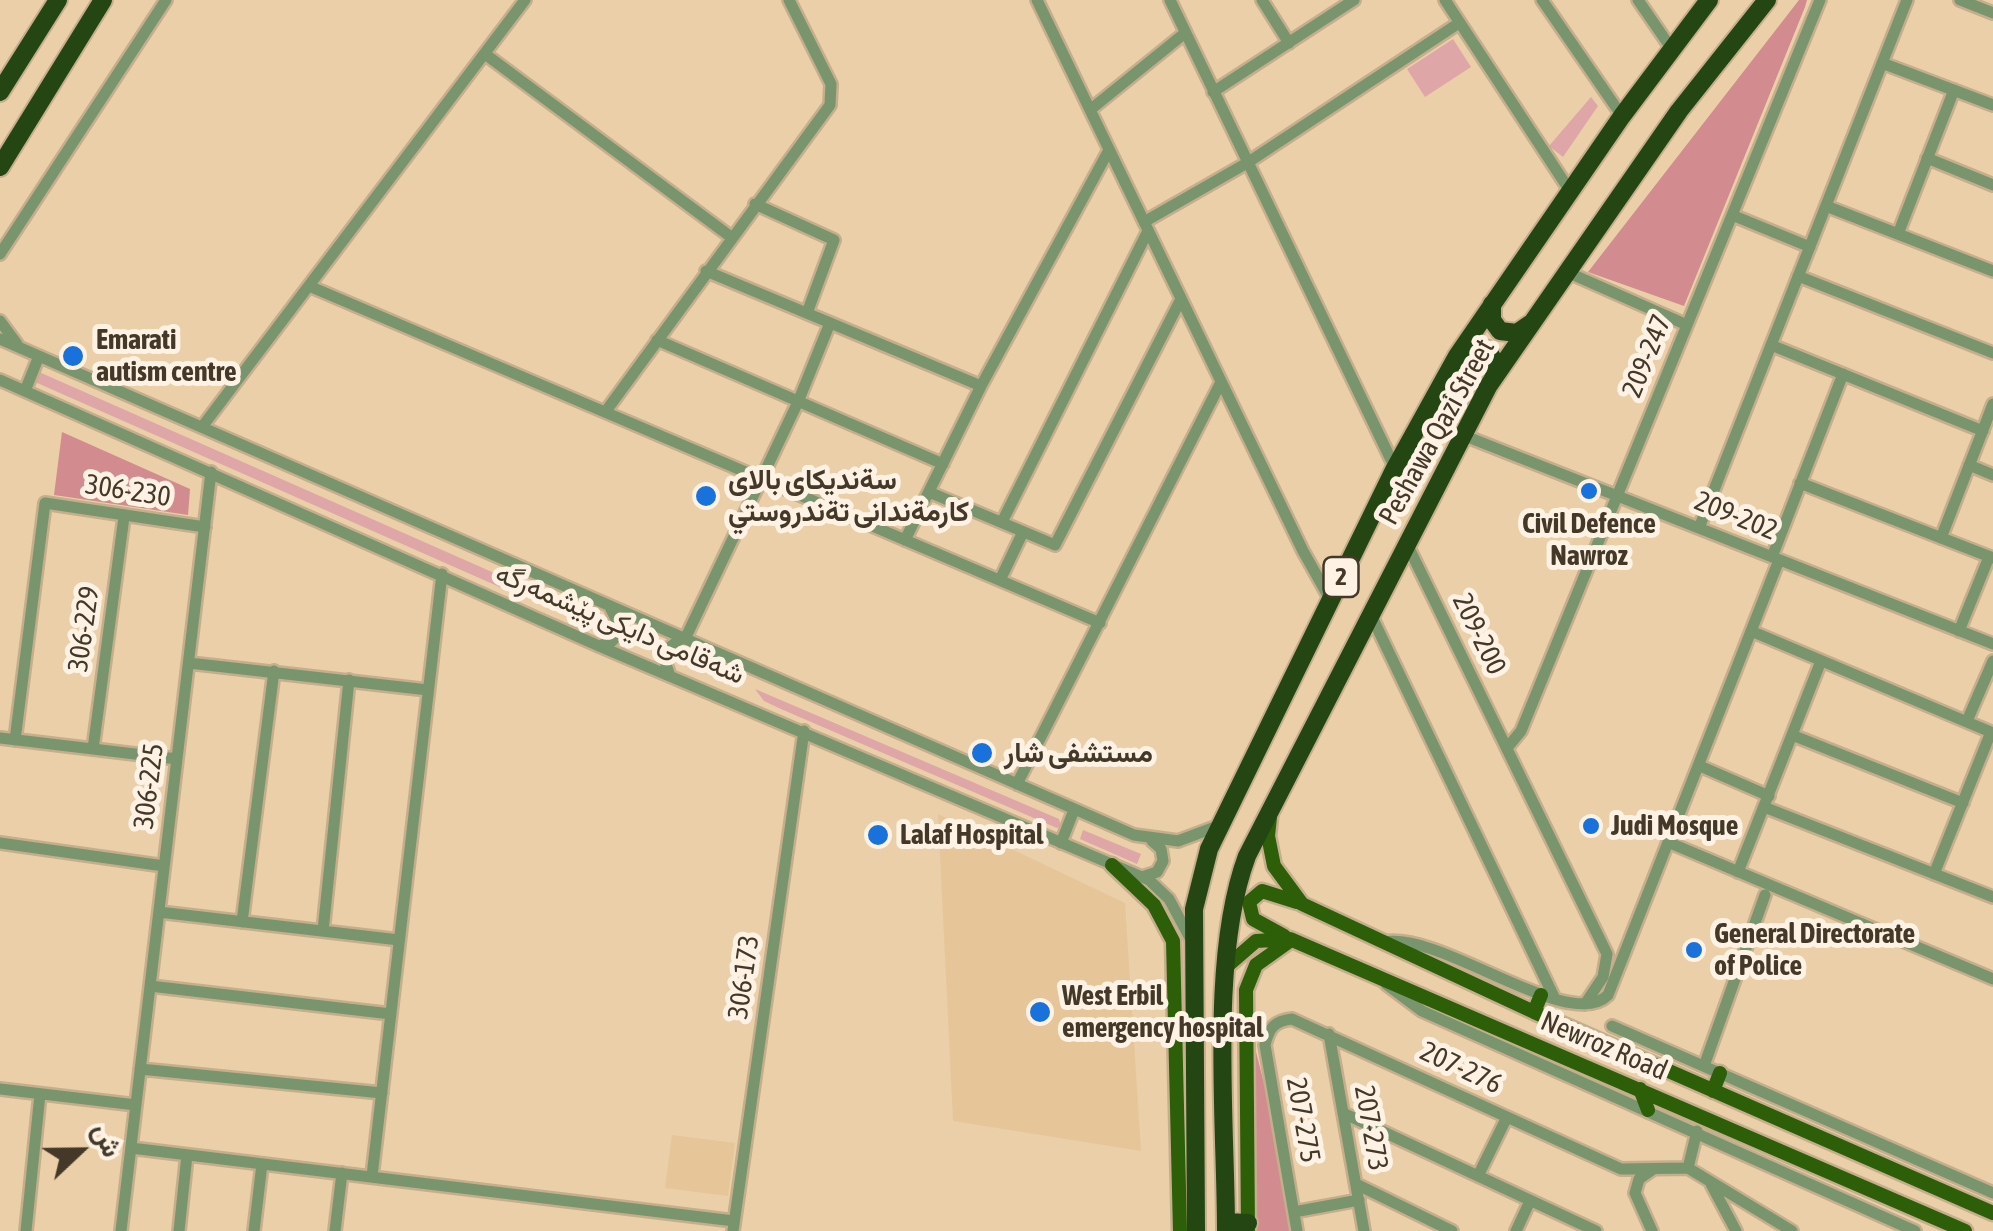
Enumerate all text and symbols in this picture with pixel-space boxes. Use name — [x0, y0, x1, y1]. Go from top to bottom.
street label: 209-247 — [1615, 310, 1679, 402]
place label: Emarati autism centre — [96, 323, 237, 389]
street label: Peshawa Qazi Street — [1372, 333, 1502, 531]
marker: Emarati autism centre — [60, 343, 86, 369]
place label: سةنديكاى بالاى كارمةندانى تةندروستي — [728, 463, 969, 529]
street label: 306-230 — [83, 468, 173, 514]
marker: Civil Defence Nawroz — [1578, 480, 1600, 502]
marker: سةنديكاى بالاى كارمةندانى تةندروستي — [693, 483, 719, 509]
street label: 209-202 — [1690, 484, 1782, 548]
place label: Civil Defence Nawroz — [1522, 507, 1656, 573]
street label: شەقامی دایکی پێشمەرگە — [490, 556, 750, 692]
road number: 2 — [1324, 557, 1358, 597]
street label: 306-229 — [61, 584, 107, 674]
street label: 209-200 — [1445, 588, 1513, 680]
place label: مستشفى شار — [1004, 736, 1153, 770]
marker: مستشفى شار — [969, 740, 995, 766]
street label: 306-225 — [127, 741, 171, 831]
place label: Judi Mosque — [1611, 809, 1738, 843]
marker: Judi Mosque — [1580, 815, 1602, 837]
place label: Lalaf Hospital — [900, 818, 1043, 852]
marker: Lalaf Hospital — [865, 822, 891, 848]
place label: General Directorate of Police — [1714, 917, 1915, 983]
street label: 306-173 — [721, 933, 767, 1021]
marker: General Directorate of Police — [1683, 939, 1705, 961]
place label: West Erbil emergency hospital — [1062, 979, 1263, 1045]
marker: West Erbil emergency hospital — [1027, 999, 1053, 1025]
street label: Newroz Road — [1536, 1004, 1672, 1088]
street label: 207-276 — [1415, 1035, 1507, 1101]
street label: 207-275 — [1279, 1075, 1327, 1165]
street label: 207-273 — [1347, 1083, 1395, 1173]
north arrow — [30, 1101, 130, 1201]
text: ش — [87, 1118, 129, 1161]

